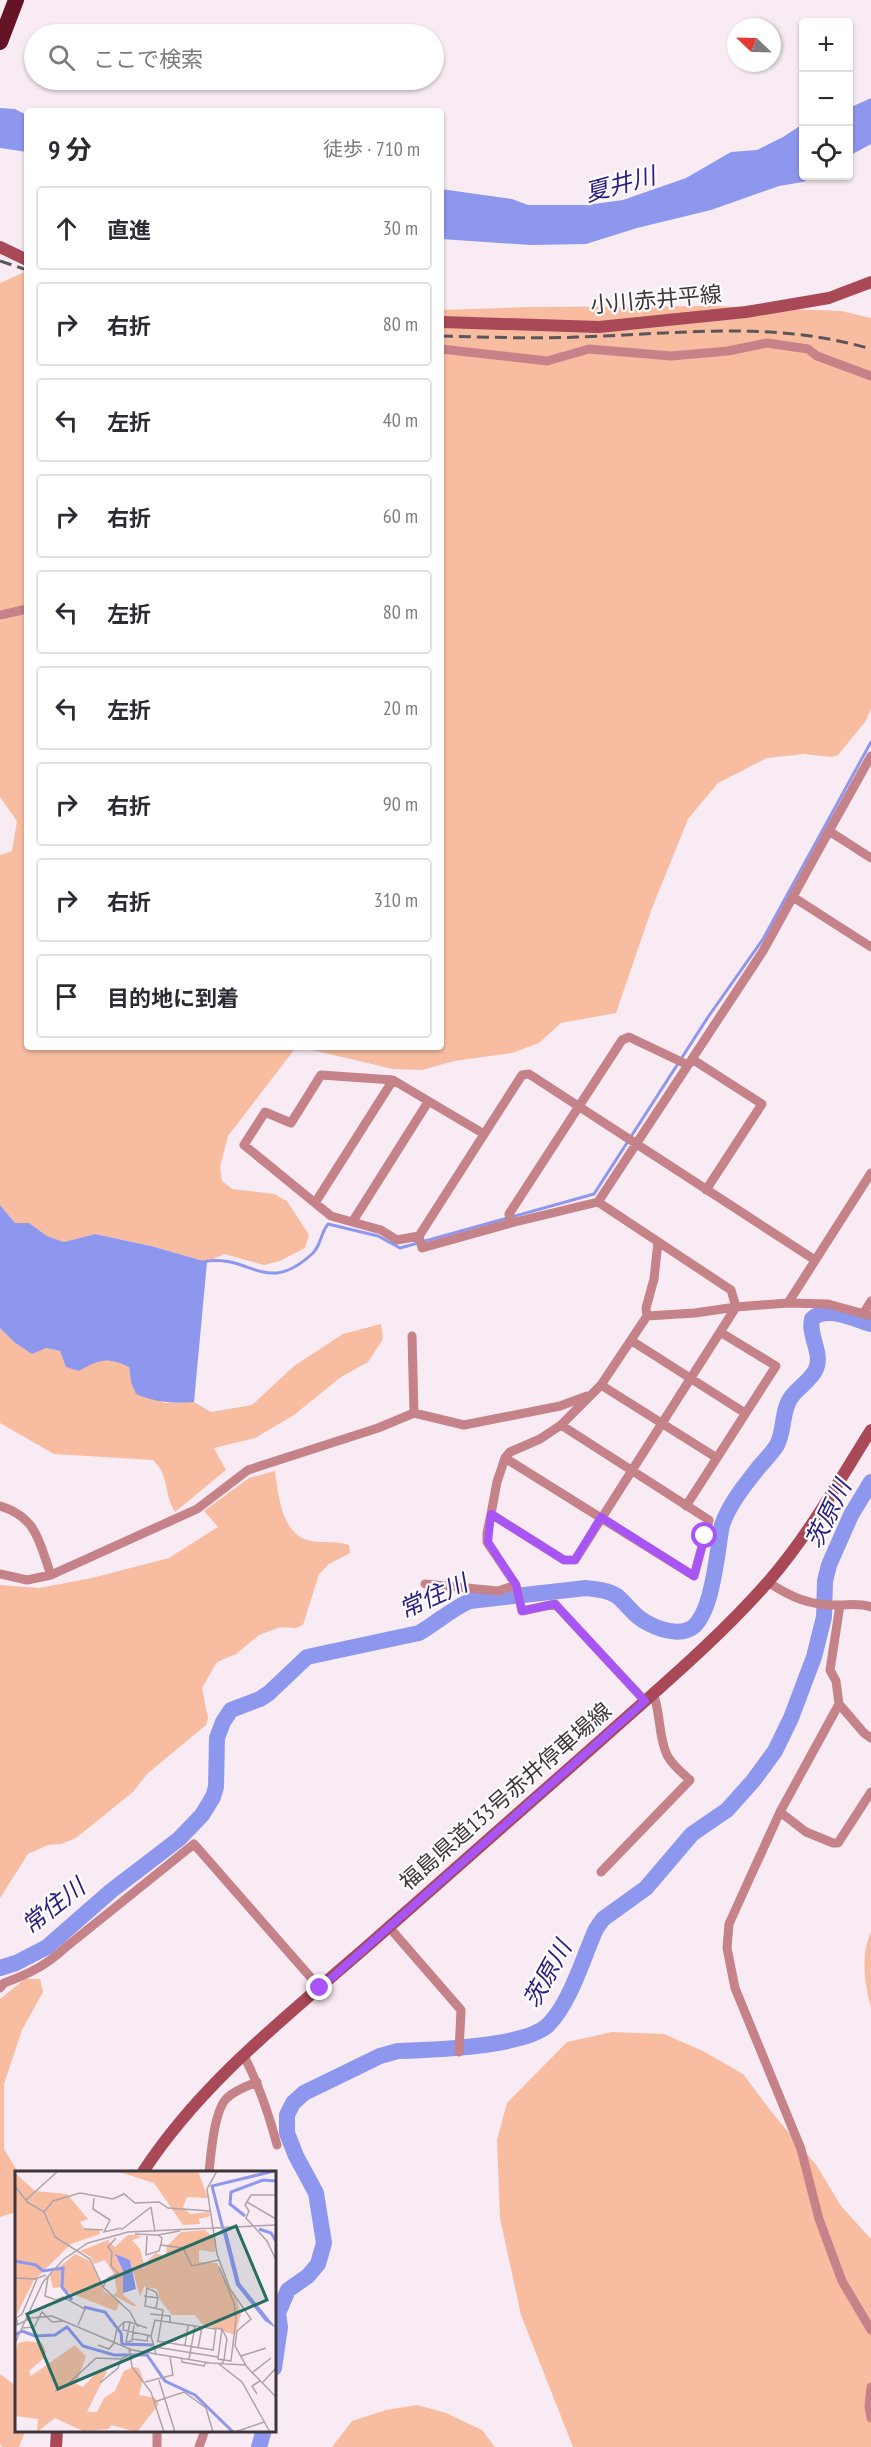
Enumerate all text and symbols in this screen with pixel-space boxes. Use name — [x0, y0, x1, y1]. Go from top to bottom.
north arrow — [727, 18, 781, 72]
map controls — [799, 18, 853, 180]
button: + — [799, 18, 853, 72]
search box — [24, 24, 444, 90]
icon: search — [45, 41, 78, 74]
text: ここで検索 — [93, 45, 203, 73]
button: − — [799, 72, 853, 126]
button: locate — [799, 126, 853, 180]
text: 9 分 — [48, 133, 92, 166]
text: 徒歩 · 710 m — [323, 136, 420, 162]
water label: 夏井川 — [581, 159, 662, 208]
icon: ahead — [50, 212, 83, 245]
text: 30 m — [383, 215, 418, 241]
text: 直進 — [107, 216, 151, 244]
street label: 小川赤井平線 — [589, 279, 723, 319]
icon: right — [50, 308, 83, 341]
text: 80 m — [383, 311, 418, 337]
text: 右折 — [107, 312, 151, 340]
icon: left — [50, 404, 83, 437]
text: 40 m — [383, 407, 418, 433]
text: 左折 — [107, 408, 151, 436]
icon: right — [50, 500, 83, 533]
text: 60 m — [383, 503, 418, 529]
text: 右折 — [107, 504, 151, 532]
icon: left — [50, 596, 83, 629]
text: 80 m — [383, 599, 418, 625]
text: 左折 — [107, 600, 151, 628]
icon: left — [50, 692, 83, 725]
text: 20 m — [383, 695, 418, 721]
text: 左折 — [107, 696, 151, 724]
icon: right — [50, 788, 83, 821]
text: 90 m — [383, 791, 418, 817]
text: 右折 — [107, 792, 151, 820]
icon: right — [50, 884, 83, 917]
text: 310 m — [374, 887, 418, 913]
text: 右折 — [107, 888, 151, 916]
icon: arrive — [50, 980, 83, 1013]
text: 目的地に到着 — [107, 984, 239, 1012]
water label: 茨原川 — [798, 1472, 859, 1553]
route start — [691, 1522, 717, 1548]
water label: 常住川 — [394, 1566, 475, 1625]
street label: 福島県道133号赤井停車場線 — [393, 1696, 617, 1896]
water label: 常住川 — [15, 1870, 93, 1940]
water label: 茨原川 — [516, 1932, 579, 2013]
route end — [306, 1974, 332, 2000]
inset map — [15, 2171, 276, 2432]

